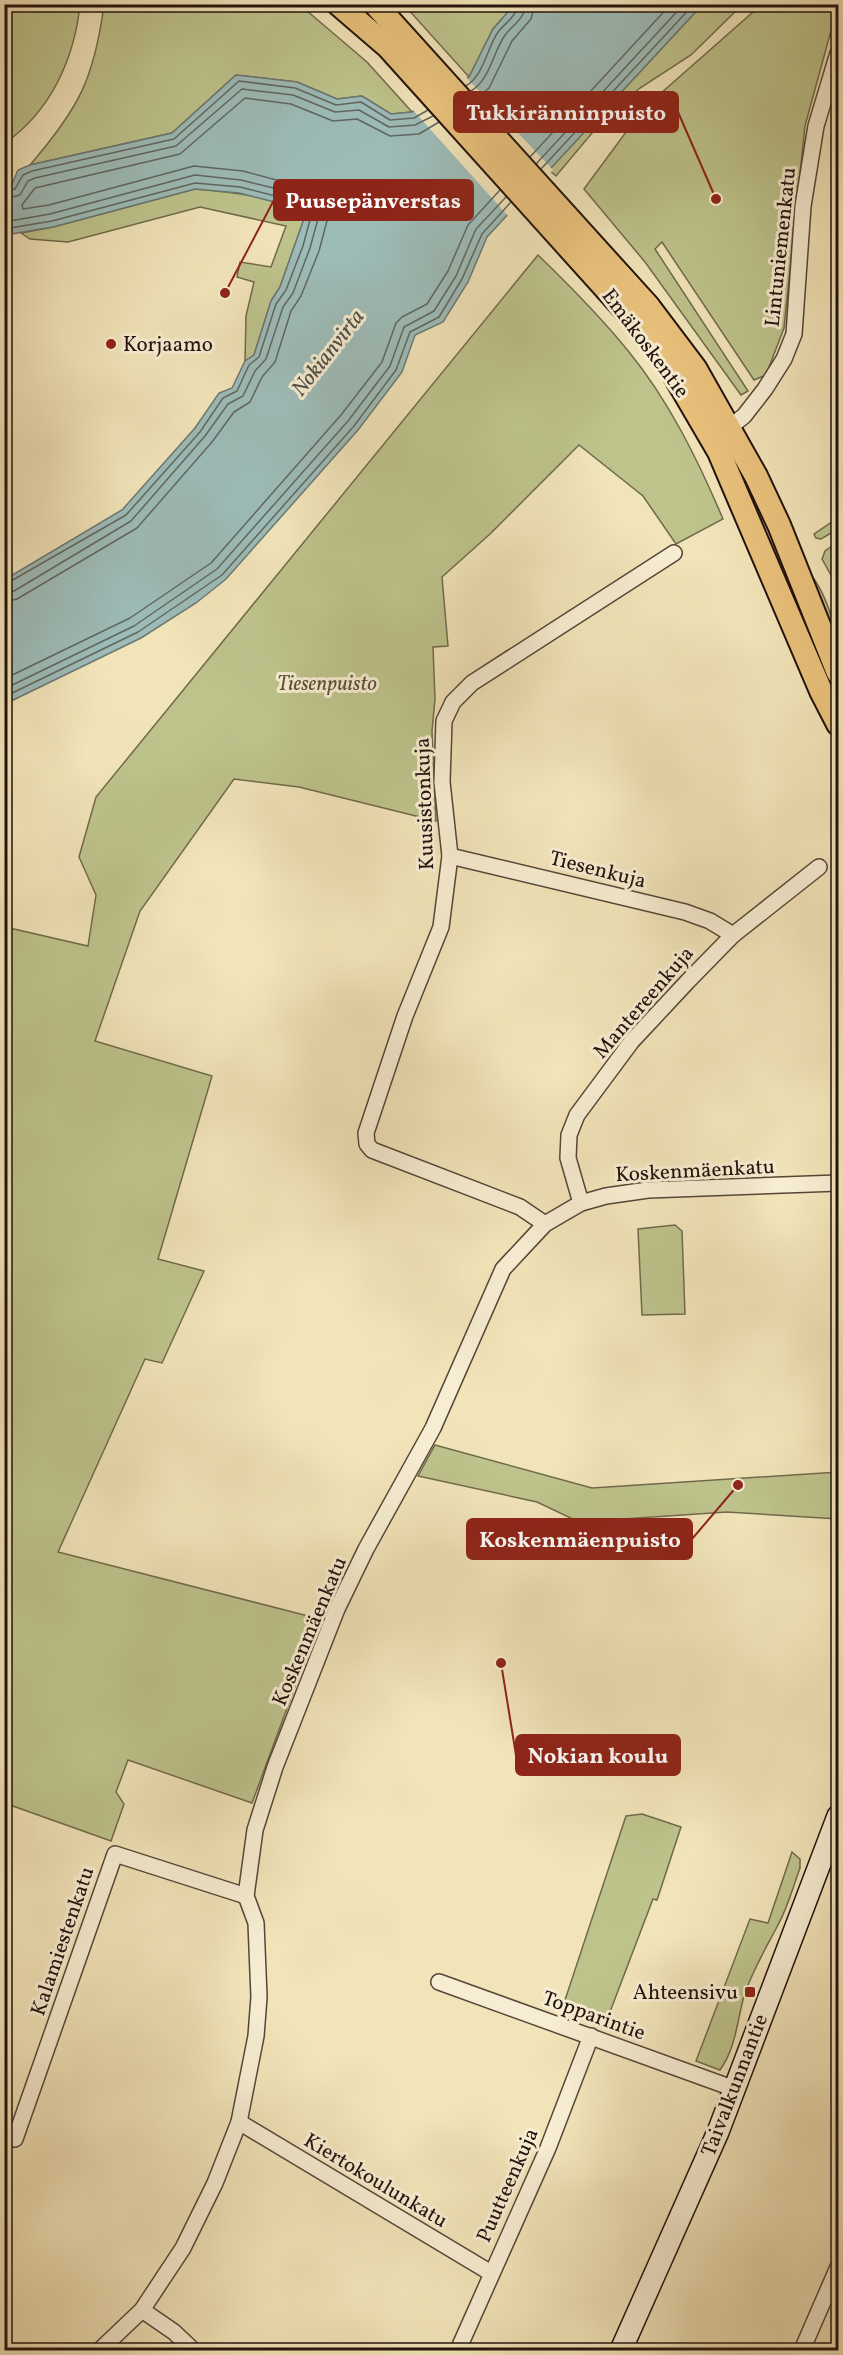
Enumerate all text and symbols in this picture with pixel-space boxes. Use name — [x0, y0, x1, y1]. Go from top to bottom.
callout: Tukkiränninpuisto — [454, 92, 678, 132]
text: Tukkiränninpuisto — [466, 99, 666, 130]
street label: Lintuniemenkatu — [759, 166, 804, 328]
callout: Puusepänverstas — [274, 180, 473, 220]
text: Puusepänverstas — [285, 187, 461, 218]
street label: Emäkoskentie — [594, 283, 696, 405]
water label: Nokianvirta — [285, 303, 373, 404]
place label: Korjaamo — [123, 331, 213, 360]
marker: Korjaamo — [104, 337, 118, 351]
park label: Tiesenpuisto — [277, 670, 377, 699]
street label: Kuusistonkuja — [409, 737, 442, 871]
street label: Tiesenkuja — [546, 844, 649, 896]
street label: Mantereenkuja — [587, 940, 701, 1066]
street label: Koskenmäenkatu — [615, 1153, 775, 1190]
callout: Koskenmäenpuisto — [467, 1519, 692, 1559]
text: Koskenmäenpuisto — [479, 1526, 681, 1557]
street label: Koskenmäenkatu — [266, 1553, 355, 1711]
callout: Nokian koulu — [516, 1735, 680, 1775]
text: Nokian koulu — [528, 1742, 668, 1773]
street label: Kalamiestenkatu — [24, 1863, 102, 2020]
place label: Ahteensivu — [633, 1979, 738, 2008]
street label: Topparintie — [538, 1984, 649, 2048]
marker: Ahteensivu — [743, 1985, 757, 1999]
street label: Taivalkunnantie — [695, 2010, 776, 2161]
street label: Puutteenkuja — [470, 2124, 547, 2247]
street label: Kiertokoulunkatu — [298, 2127, 453, 2236]

